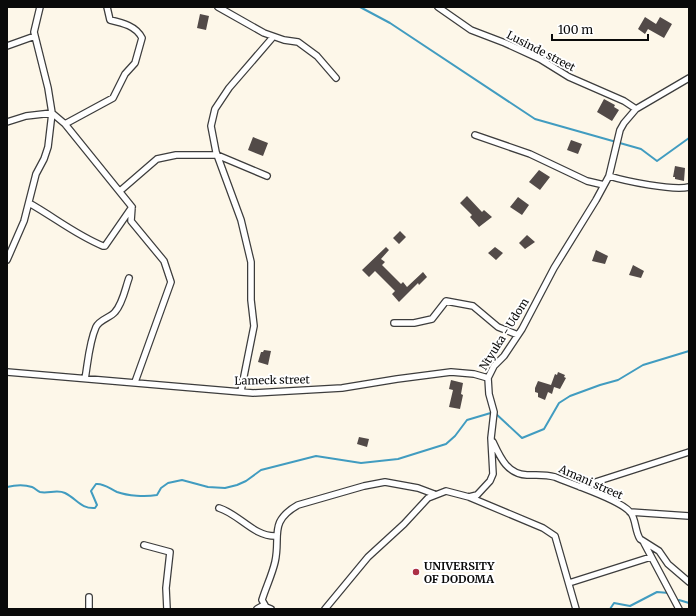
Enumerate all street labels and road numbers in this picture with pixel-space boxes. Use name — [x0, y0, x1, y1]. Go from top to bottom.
street label: Lusinde street — [504, 28, 578, 75]
street label: Ntyuka - Udom — [476, 295, 532, 373]
street label: Lameck street — [234, 372, 310, 388]
street label: Amani street — [556, 461, 626, 503]

